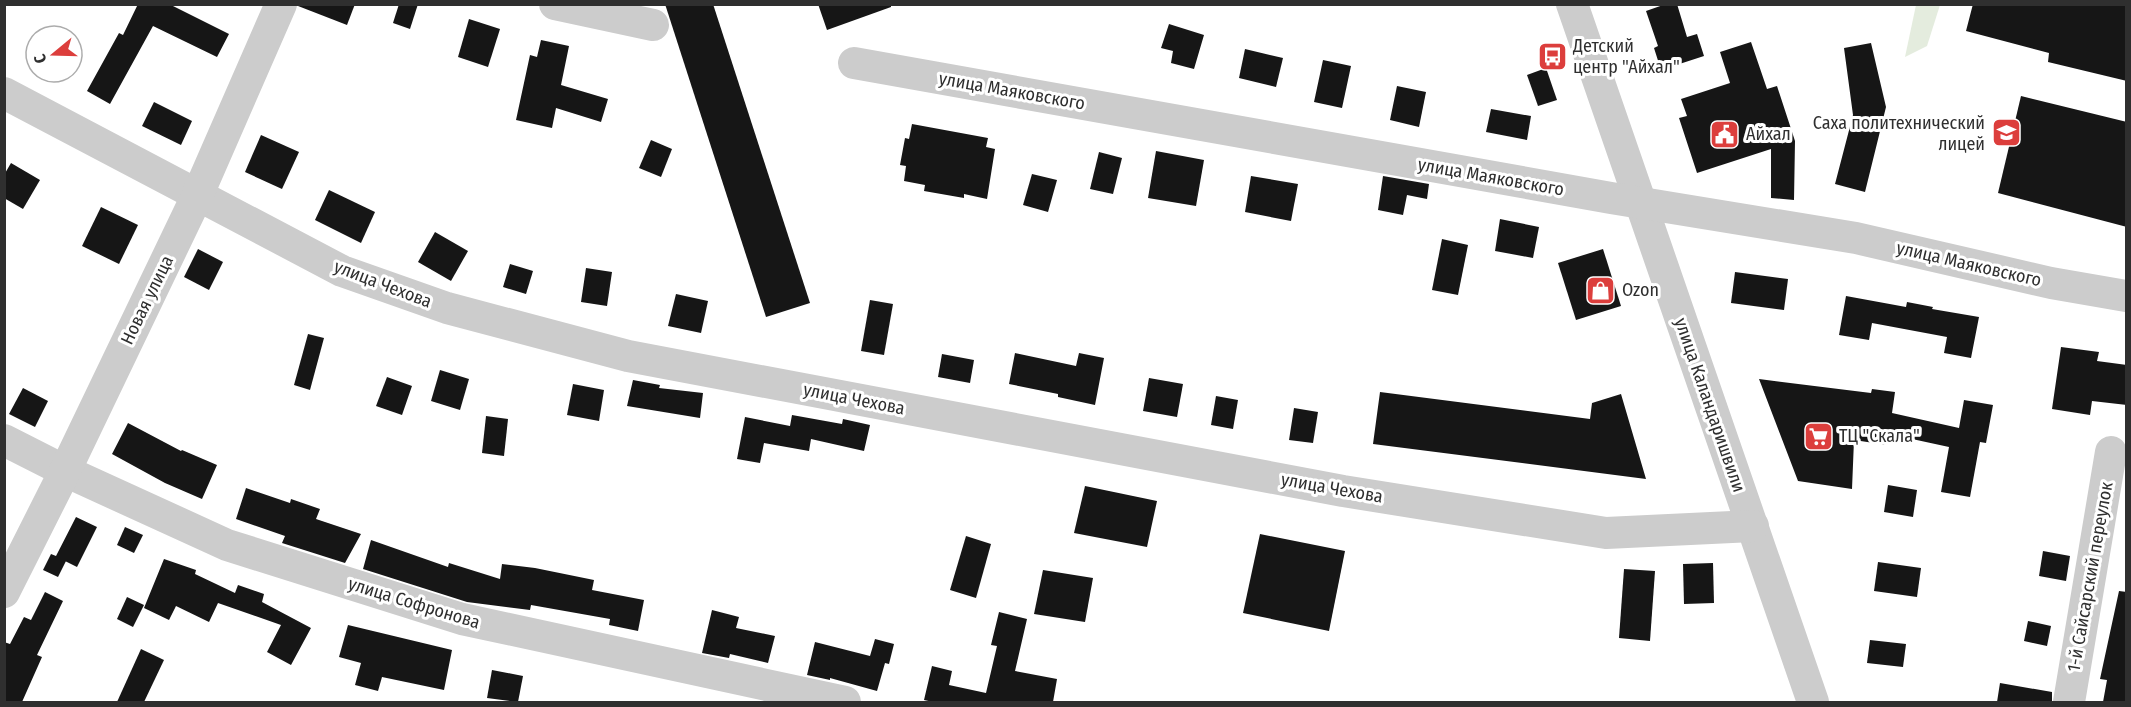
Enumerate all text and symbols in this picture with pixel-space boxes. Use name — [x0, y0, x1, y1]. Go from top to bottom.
north arrow — [24, 24, 84, 84]
place label: Детский центр "Айхал" — [1572, 35, 1680, 78]
bus stop icon: Детский центр "Айхал" — [1536, 40, 1568, 72]
text: С — [30, 51, 51, 66]
street label: улица Маяковского — [937, 67, 1087, 115]
place label: Саха политехнический лицей — [1813, 112, 1985, 155]
school or university icon: Саха политехнический лицей — [1990, 117, 2022, 149]
public building icon: Айхал — [1709, 118, 1741, 150]
place label: Айхал — [1746, 123, 1791, 145]
street label: улица Маяковского — [1416, 153, 1566, 201]
street label: улица Маяковского — [1894, 237, 2044, 291]
street label: Новая улица — [116, 252, 178, 348]
street label: улица Чехова — [331, 255, 435, 313]
shop icon: Ozon — [1585, 274, 1617, 306]
place label: Ozon — [1622, 279, 1659, 301]
street label: улица Каландаришвили — [1670, 315, 1750, 495]
street label: улица Чехова — [801, 378, 907, 420]
supermarket icon: ТЦ "Скала" — [1802, 420, 1834, 452]
place label: ТЦ "Скала" — [1839, 425, 1920, 447]
street label: улица Чехова — [1279, 468, 1385, 508]
street label: 1-й Сайсарский переулок — [2062, 480, 2118, 674]
street label: улица Софронова — [345, 573, 483, 634]

